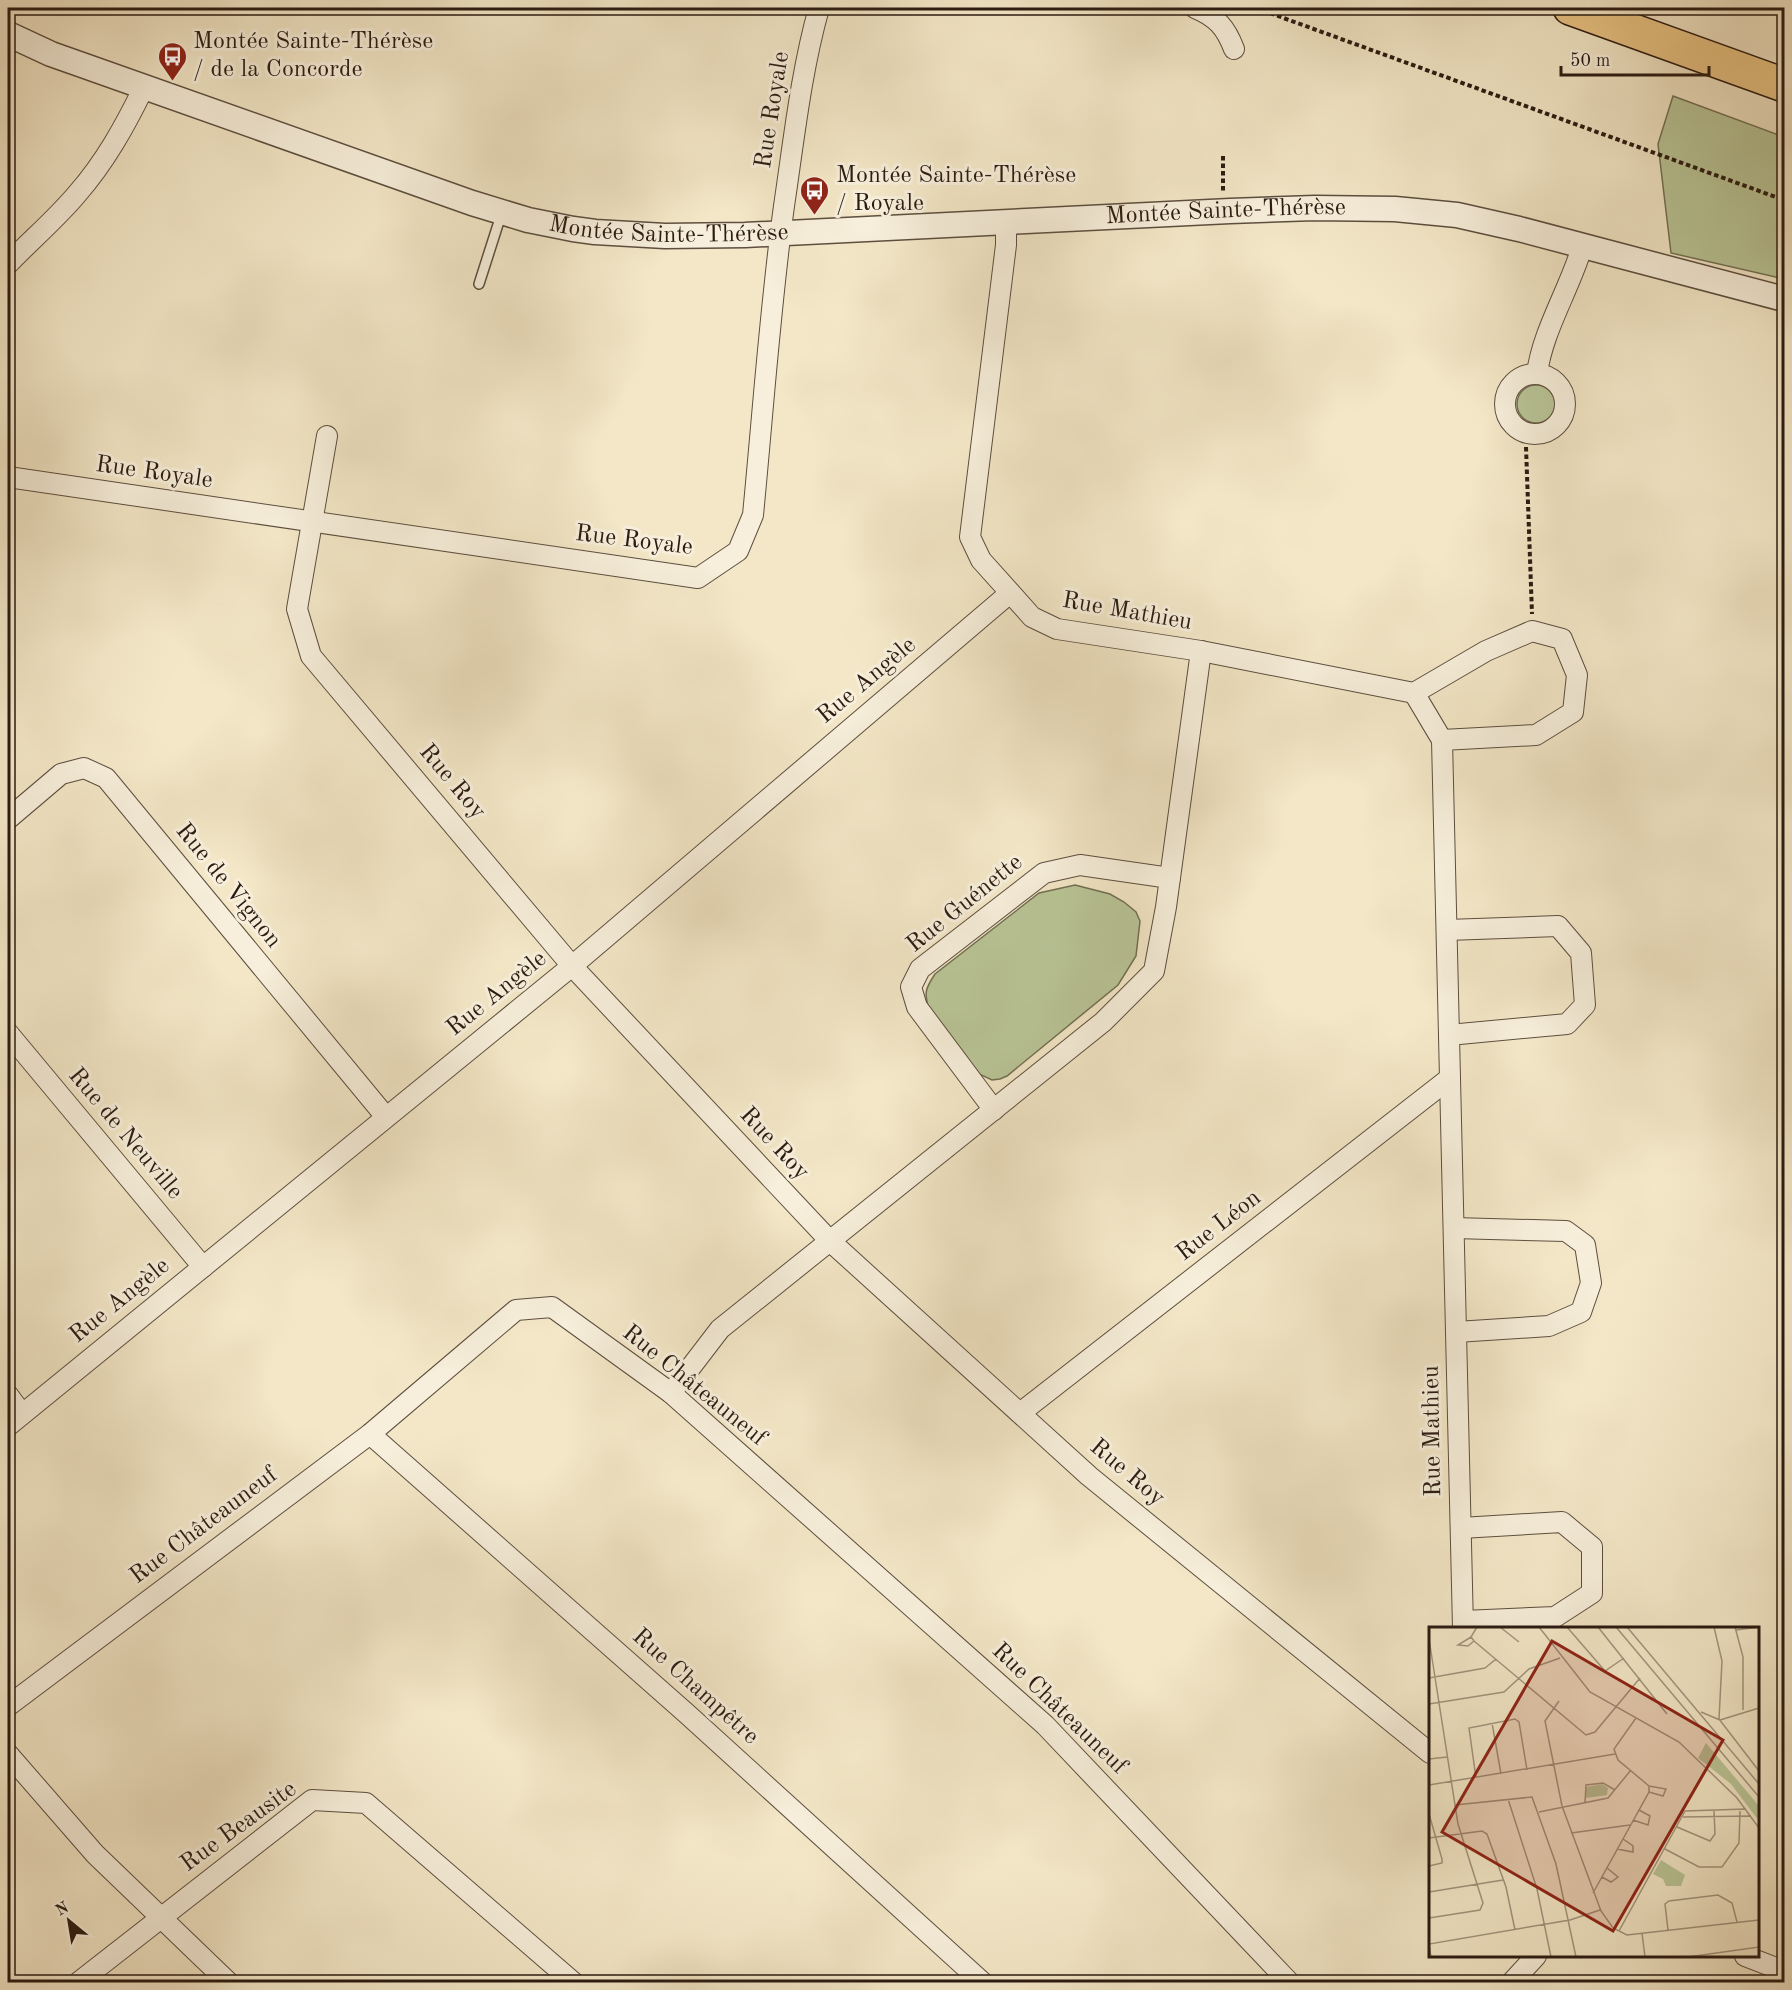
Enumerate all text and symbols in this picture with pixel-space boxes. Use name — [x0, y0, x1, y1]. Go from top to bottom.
place label: Montée Sainte-Thérèse / de la Concorde — [193, 30, 433, 82]
scale bar — [1561, 39, 1710, 77]
bus stop icon: Montée Sainte-Thérèse / de la Concorde — [156, 40, 188, 82]
street label: Rue Royale — [752, 50, 794, 170]
text: 50 m — [1570, 52, 1610, 70]
place label: Montée Sainte-Thérèse / Royale — [836, 164, 1076, 216]
bus stop icon: Montée Sainte-Thérèse / Royale — [799, 174, 831, 216]
street label: Montée Sainte-Thérèse — [1105, 196, 1346, 229]
street label: Montée Sainte-Thérèse — [547, 212, 789, 248]
street label: Rue Royale — [94, 453, 214, 493]
street label: Rue Royale — [574, 522, 694, 560]
street label: Rue Mathieu — [1060, 589, 1194, 635]
street label: Rue Angèle — [813, 633, 921, 729]
street label: Rue Roy — [414, 740, 490, 824]
street label: Rue de Vignon — [171, 819, 285, 953]
street label: Rue Guénette — [903, 850, 1027, 958]
street label: Rue Angèle — [443, 947, 551, 1041]
street label: Rue de Neuville — [63, 1064, 187, 1204]
street label: Rue Roy — [735, 1103, 814, 1185]
street label: Rue Léon — [1172, 1186, 1266, 1266]
street label: Rue Angèle — [66, 1254, 174, 1348]
street label: Rue Châteauneuf — [617, 1321, 771, 1452]
street label: Rue Mathieu — [1420, 1365, 1446, 1497]
street label: Rue Roy — [1085, 1435, 1169, 1511]
street label: Rue Châteauneuf — [126, 1462, 283, 1589]
street label: Rue Champêtre — [627, 1624, 763, 1750]
inset map — [1429, 1627, 1759, 1957]
street label: Rue Châteauneuf — [987, 1639, 1132, 1780]
street label: Rue Beausite — [177, 1777, 301, 1877]
north arrow — [39, 1891, 99, 1951]
text: N — [53, 1899, 72, 1920]

